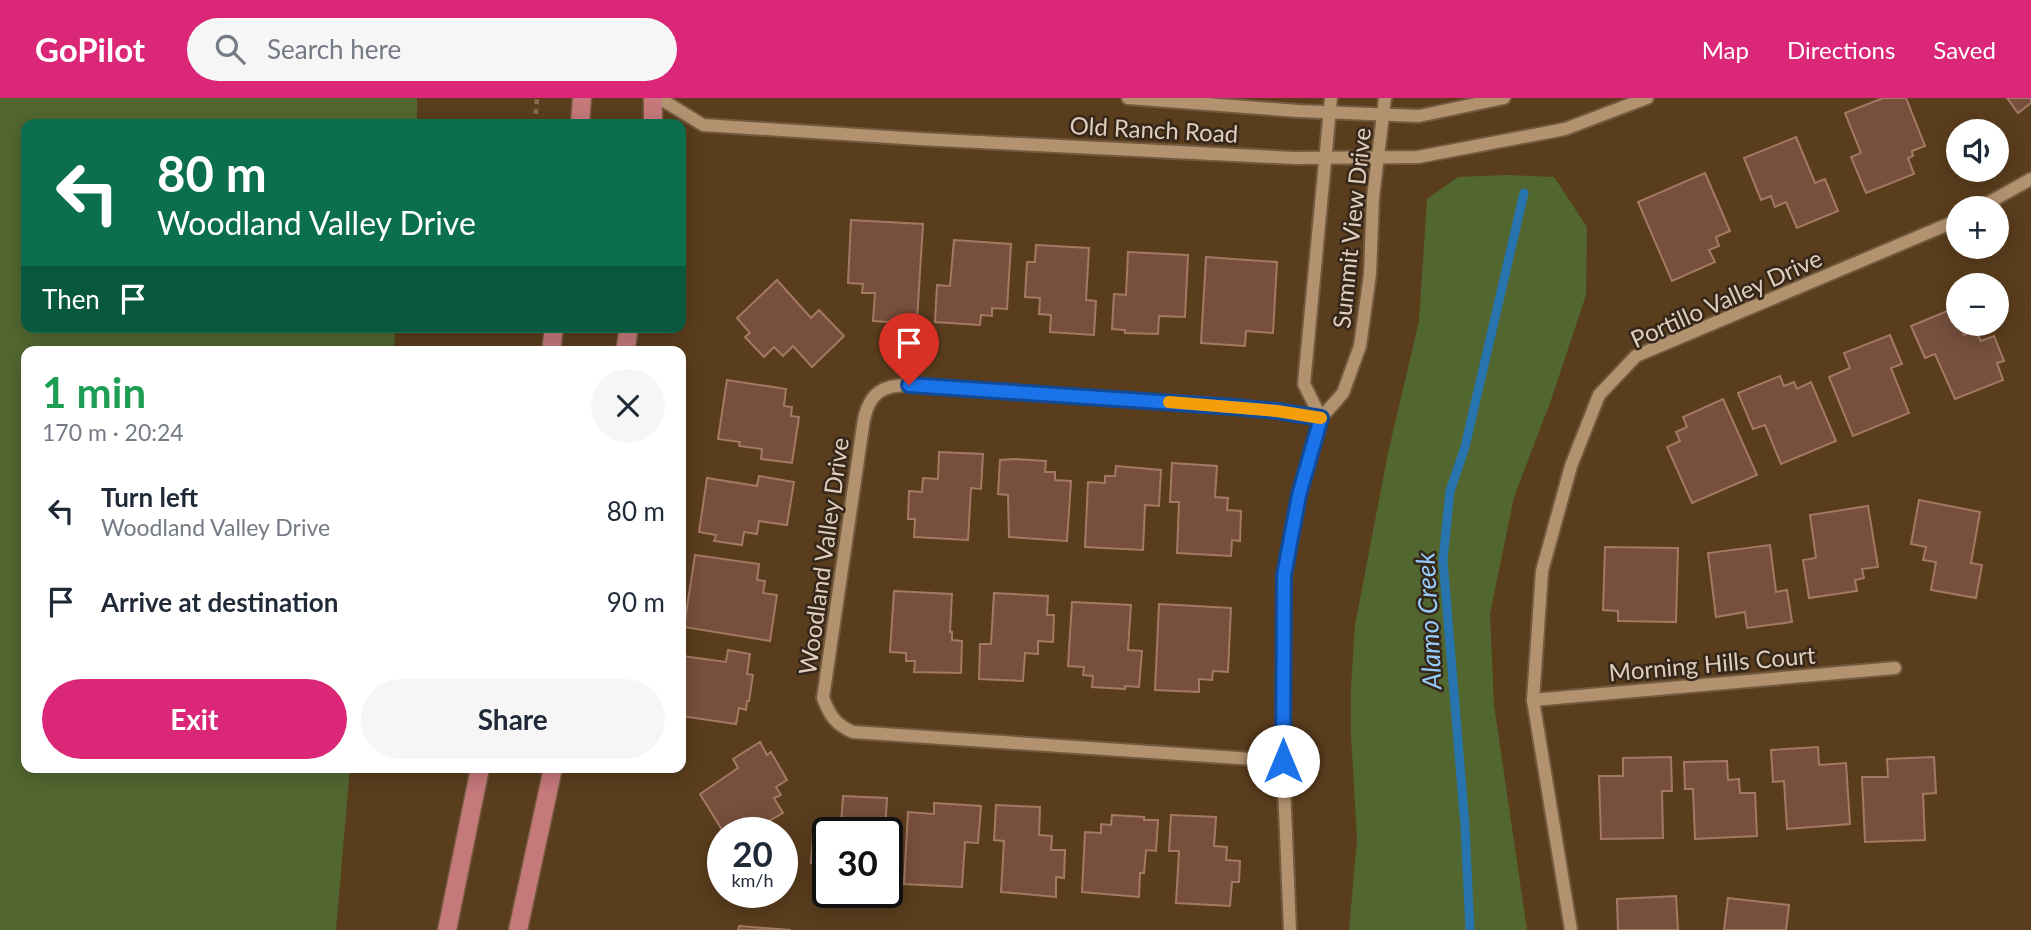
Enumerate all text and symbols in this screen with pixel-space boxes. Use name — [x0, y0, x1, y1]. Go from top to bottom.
search box — [187, 18, 677, 81]
text: GoPilot — [35, 29, 145, 69]
icon: search — [211, 30, 249, 68]
text: Search here — [267, 33, 401, 65]
text: Map — [1702, 35, 1749, 64]
text: Directions — [1787, 35, 1895, 64]
text: Saved — [1933, 35, 1996, 64]
street label: Old Ranch Road — [1069, 110, 1239, 148]
map controls — [1946, 119, 2009, 336]
button: sound — [1946, 119, 2009, 182]
street label: Summit View Drive — [1326, 126, 1376, 330]
text: 80 m — [157, 144, 267, 202]
icon: left — [42, 147, 133, 238]
button: + — [1946, 196, 2009, 259]
text: Woodland Valley Drive — [157, 203, 476, 242]
street label: Portillo Valley Drive — [1626, 243, 1826, 353]
button: − — [1946, 273, 2009, 336]
icon: arrive — [114, 280, 152, 318]
text: Then — [42, 283, 100, 315]
pin — [879, 313, 939, 385]
icon: arrive — [890, 324, 928, 362]
text: 1 min — [42, 367, 146, 417]
button: close — [591, 369, 665, 443]
text: 170 m · 20:24 — [42, 418, 184, 446]
street label: Woodland Valley Drive — [792, 436, 854, 676]
text: Turn left — [101, 481, 198, 513]
icon: left — [42, 492, 80, 530]
text: 80 m — [607, 495, 665, 527]
text: Woodland Valley Drive — [101, 513, 330, 541]
water label: Alamo Creek — [1408, 551, 1448, 691]
icon: arrive — [42, 583, 80, 621]
text: Arrive at destination — [101, 586, 338, 618]
text: 90 m — [607, 586, 665, 618]
street label: Morning Hills Court — [1607, 639, 1817, 686]
button: Exit — [42, 679, 347, 759]
button: Share — [361, 679, 665, 759]
position arrow — [1246, 724, 1320, 798]
speed limit sign: 30 — [812, 817, 903, 908]
text: 20 — [732, 832, 773, 874]
text: km/h — [731, 869, 774, 891]

